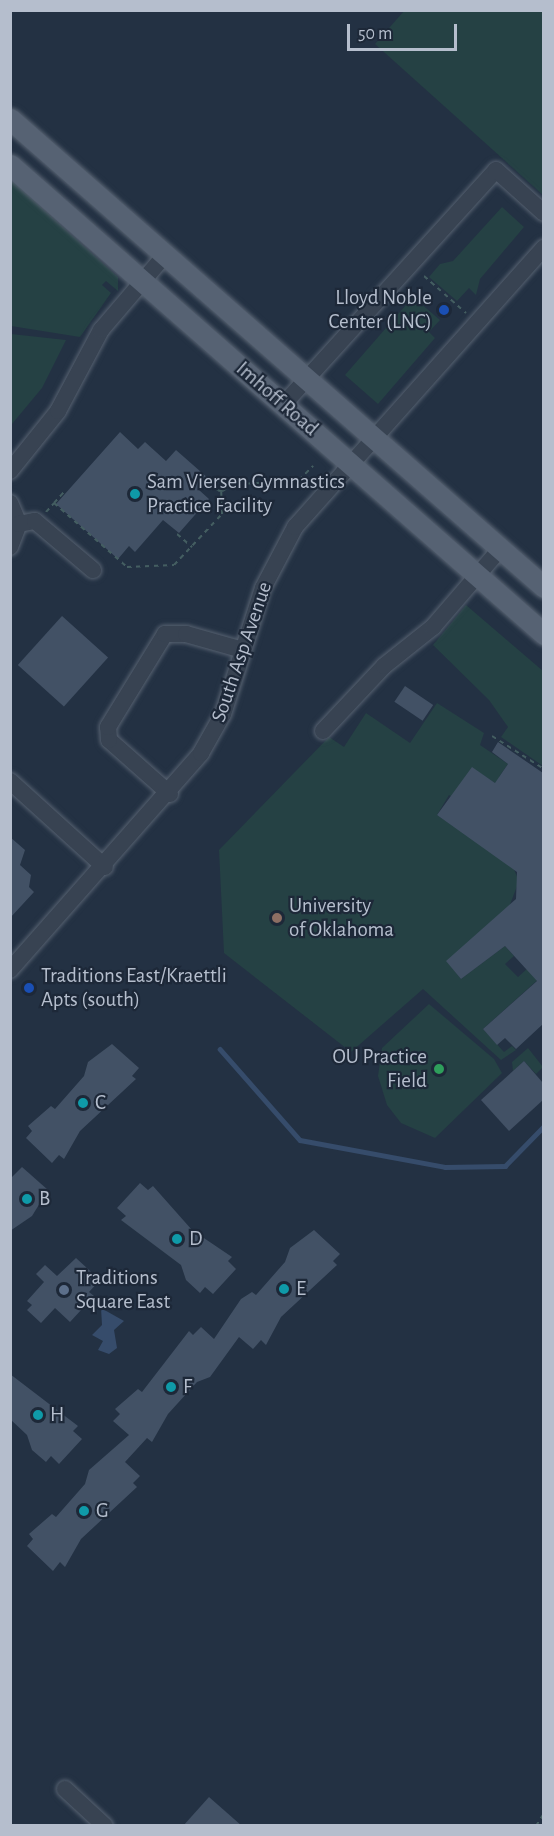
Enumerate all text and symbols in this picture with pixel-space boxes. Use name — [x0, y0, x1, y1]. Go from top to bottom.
scale bar — [350, 12, 460, 50]
text: 50 m — [358, 25, 392, 43]
place label: Lloyd Noble Center (LNC) — [329, 285, 432, 335]
marker: Lloyd Noble Center (LNC) — [437, 303, 451, 317]
street label: Imhoff Road — [231, 356, 323, 442]
place label: Sam Viersen Gymnastics Practice Facility — [147, 469, 345, 519]
marker: Sam Viersen Gymnastics Practice Facility — [128, 487, 142, 501]
street label: South Asp Avenue — [206, 578, 278, 726]
place label: University of Oklahoma — [289, 893, 394, 943]
marker: University of Oklahoma — [270, 911, 284, 925]
place label: Traditions East/Kraettli Apts (south) — [41, 963, 227, 1013]
marker: Traditions East/Kraettli Apts (south) — [22, 981, 36, 995]
place label: OU Practice Field — [333, 1044, 427, 1094]
marker: OU Practice Field — [432, 1062, 446, 1076]
place label: C — [95, 1090, 106, 1116]
marker: C — [76, 1096, 90, 1110]
place label: B — [39, 1186, 50, 1212]
marker: B — [20, 1192, 34, 1206]
place label: D — [189, 1226, 203, 1252]
marker: D — [170, 1232, 184, 1246]
place label: Traditions Square East — [76, 1265, 170, 1315]
place label: E — [296, 1276, 306, 1302]
marker: E — [277, 1282, 291, 1296]
marker: Traditions Square East — [57, 1283, 71, 1297]
place label: F — [183, 1374, 192, 1400]
marker: F — [164, 1380, 178, 1394]
place label: H — [50, 1402, 64, 1428]
marker: H — [31, 1408, 45, 1422]
place label: G — [96, 1498, 109, 1524]
marker: G — [77, 1504, 91, 1518]

